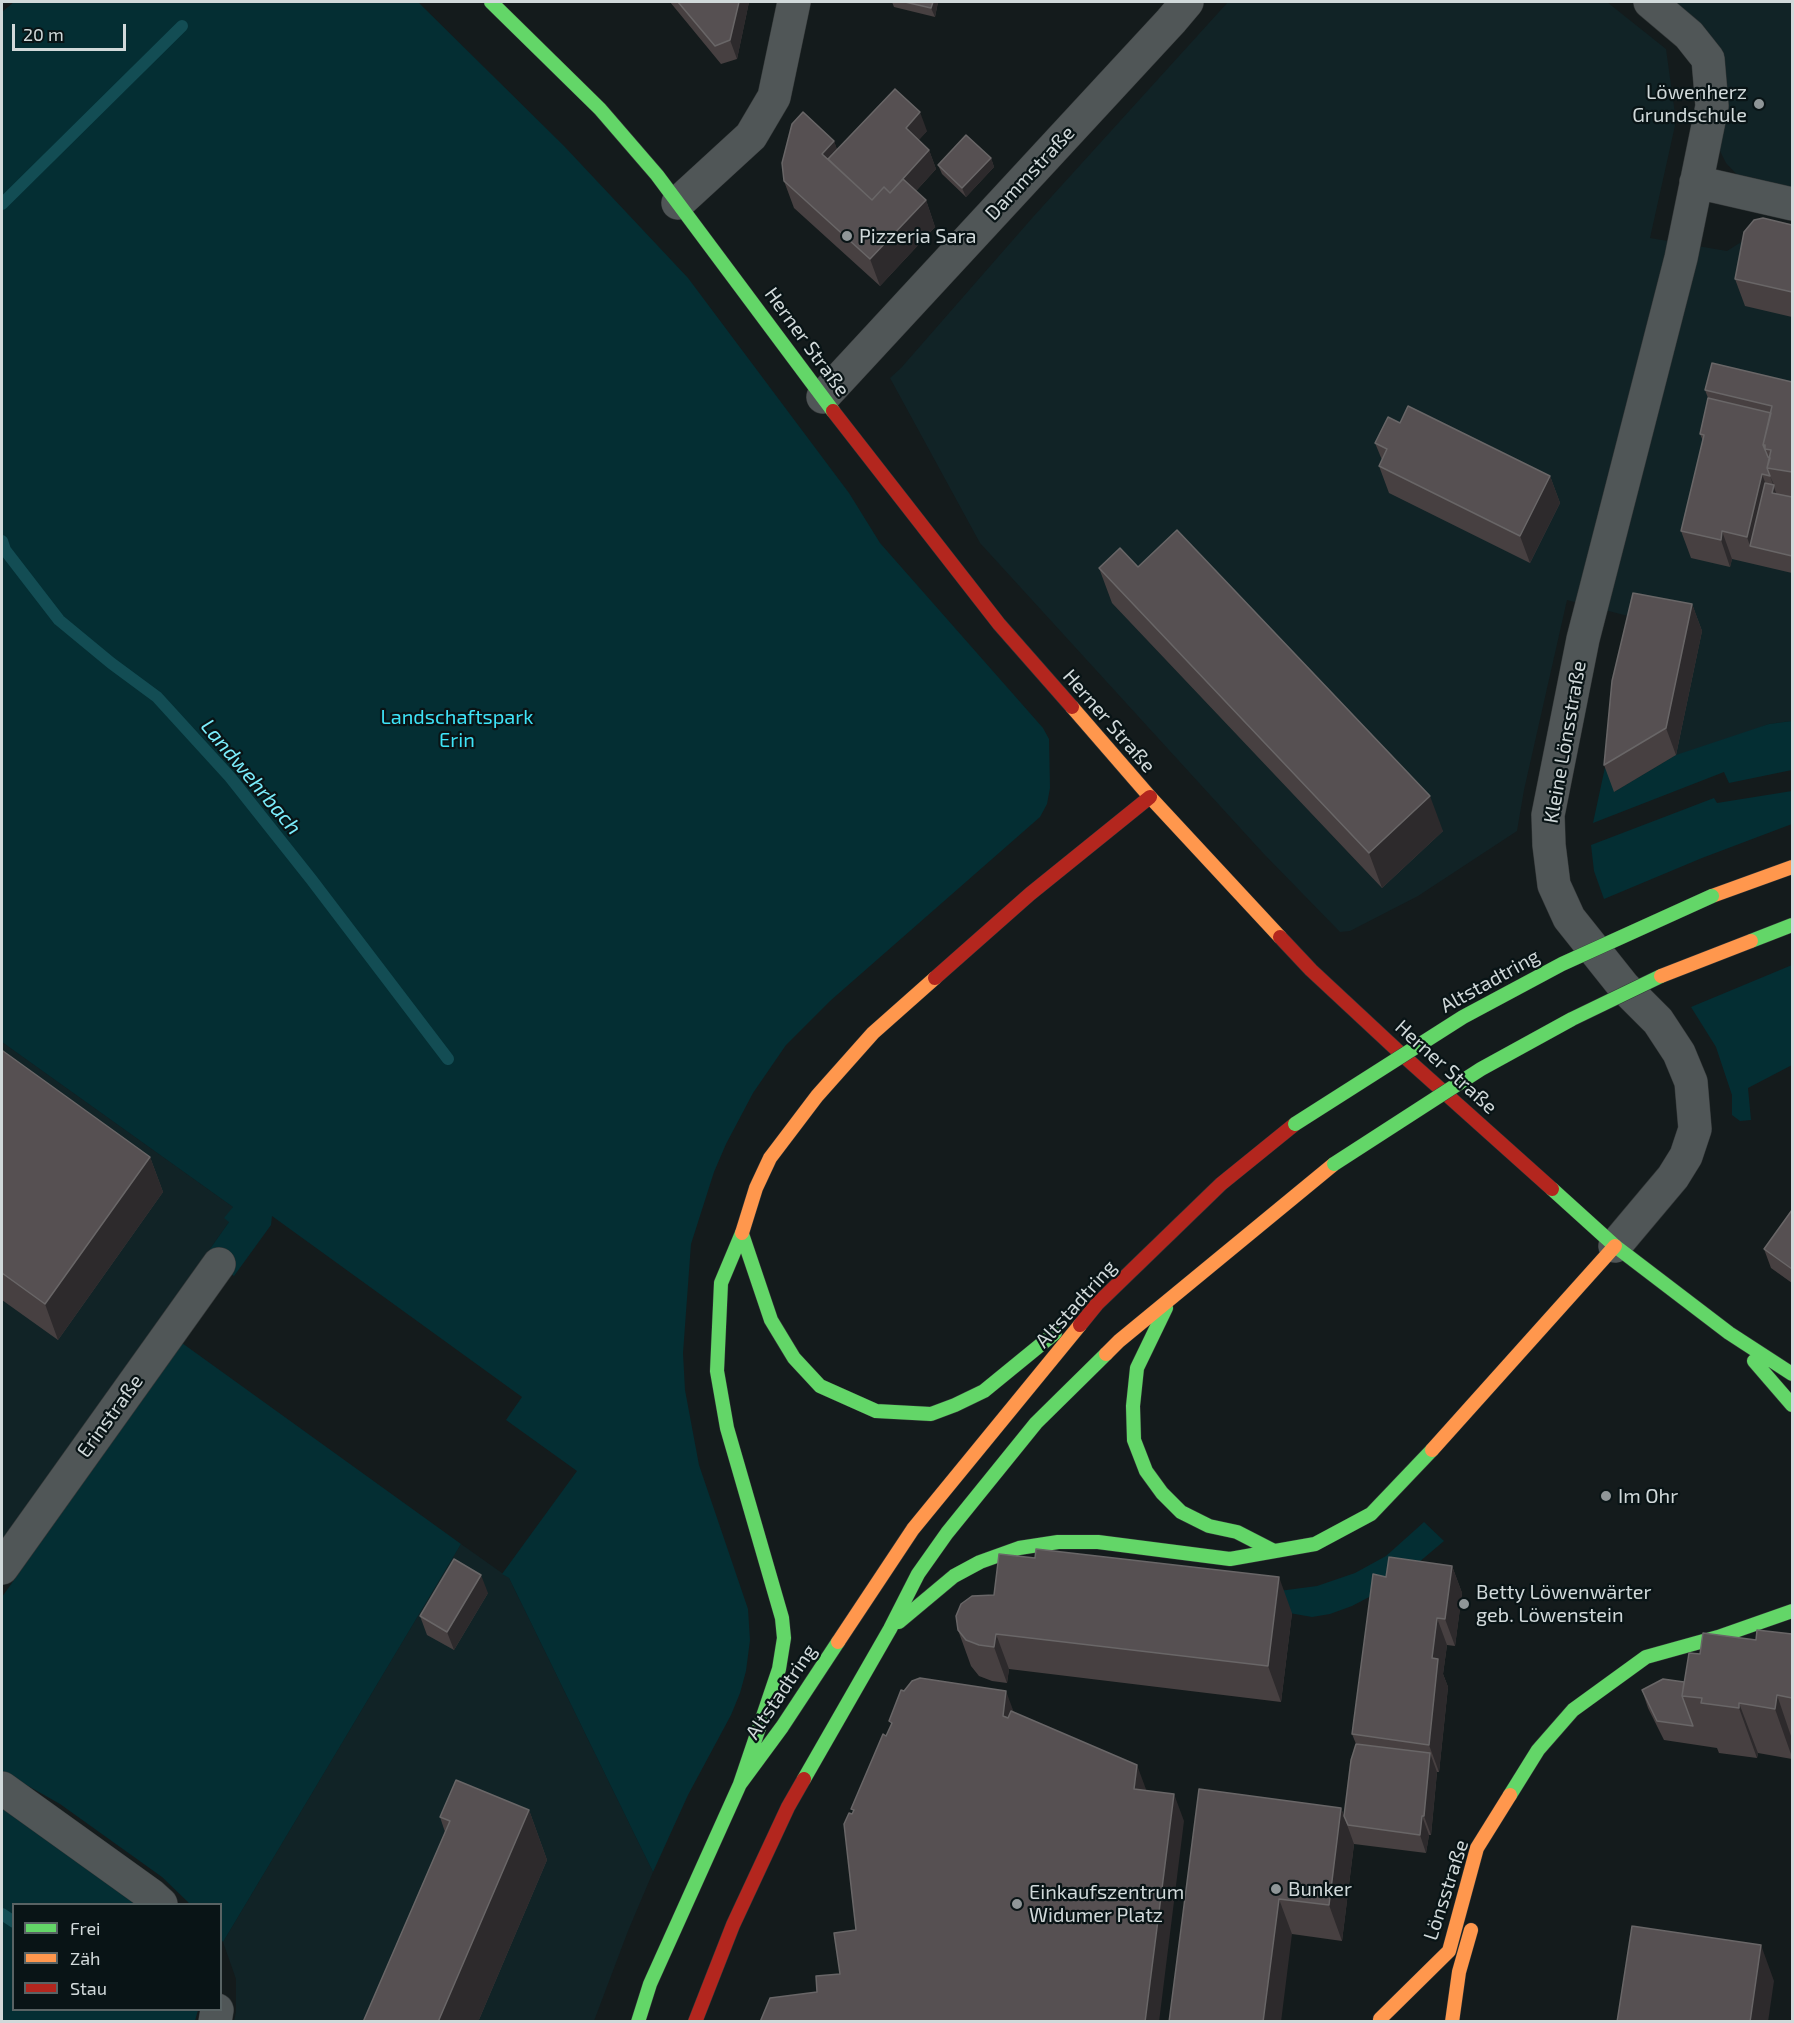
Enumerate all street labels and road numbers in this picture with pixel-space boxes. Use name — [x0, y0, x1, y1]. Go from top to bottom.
street label: Dammstraße — [980, 121, 1080, 225]
street label: Herner Straße — [759, 283, 855, 401]
street label: Kleine Lönsstraße — [1539, 659, 1591, 825]
street label: Herner Straße — [1058, 664, 1160, 778]
street label: Altstadtring — [1436, 944, 1544, 1018]
street label: Herner Straße — [1390, 1015, 1502, 1119]
street label: Altstadtring — [1030, 1255, 1122, 1353]
street label: Erinstraße — [72, 1370, 148, 1462]
street label: Altstadtring — [740, 1640, 822, 1744]
street label: Lönsstraße — [1418, 1837, 1474, 1943]

